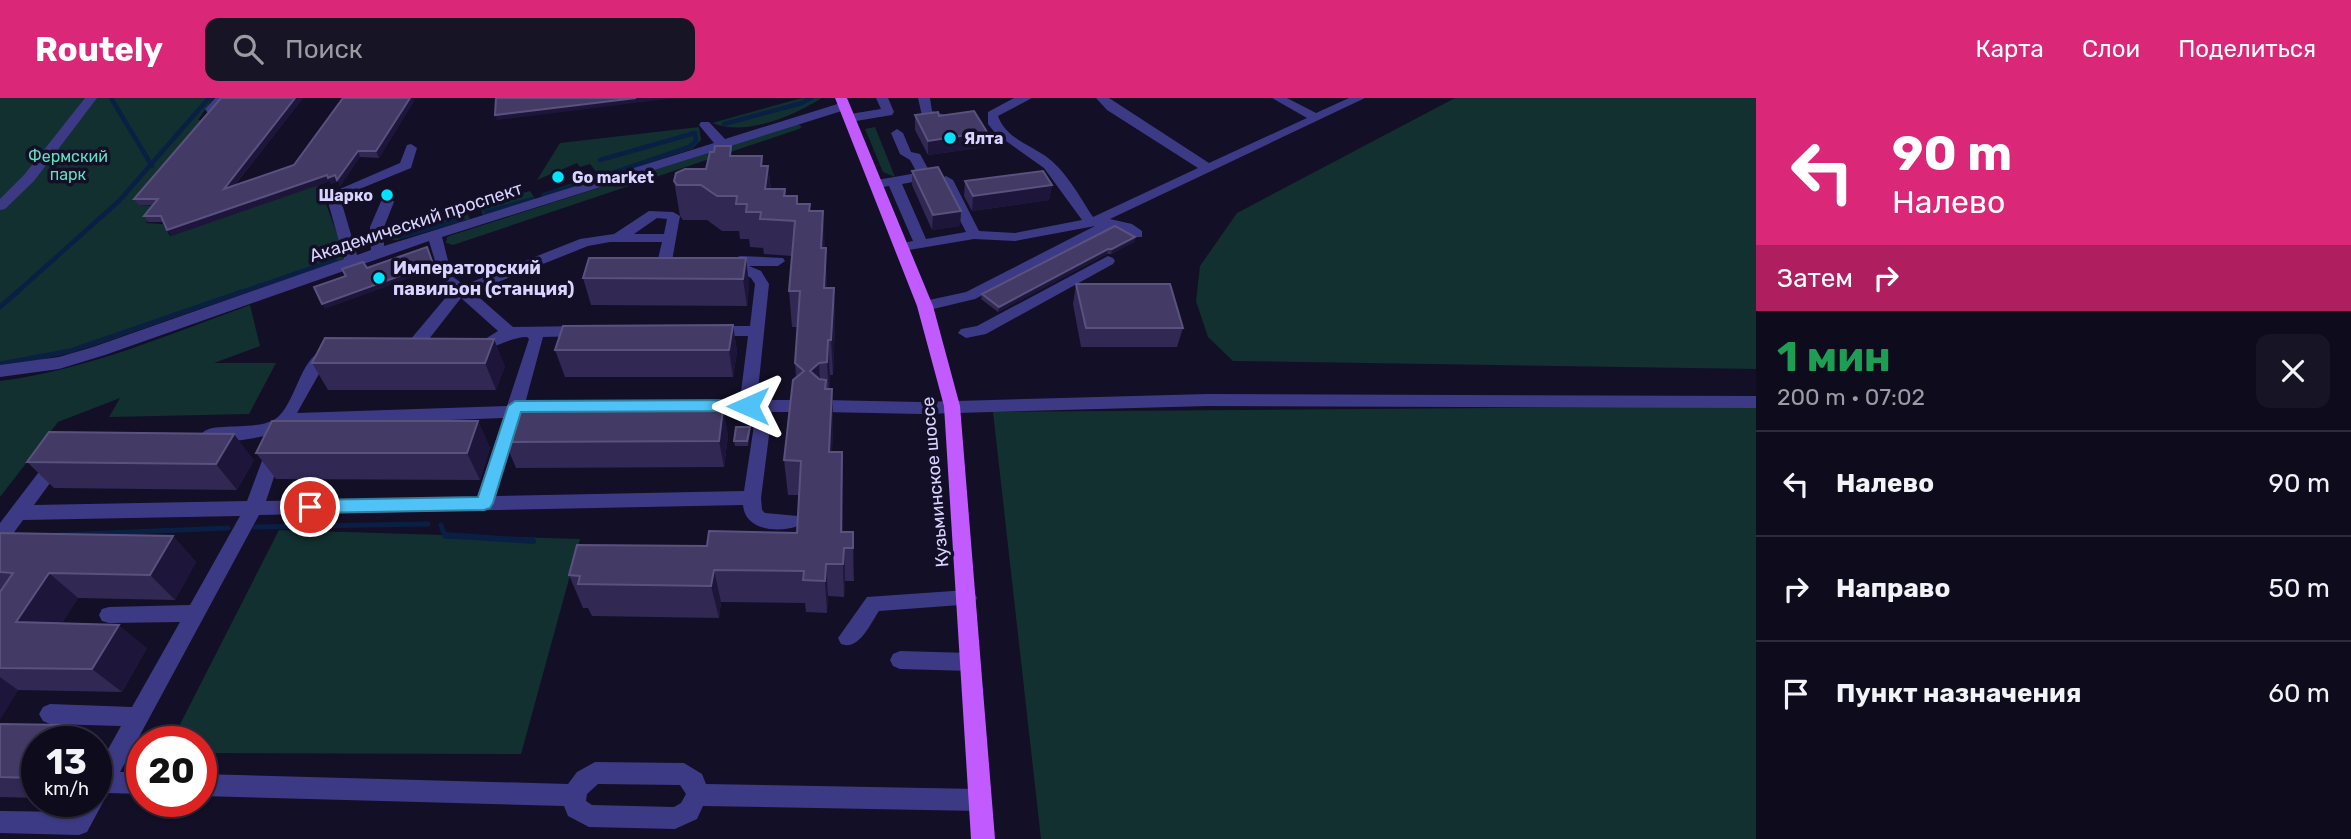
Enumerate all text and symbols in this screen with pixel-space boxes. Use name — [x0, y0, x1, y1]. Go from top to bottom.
search box — [205, 18, 695, 81]
text: Routely — [35, 30, 163, 69]
icon: search — [229, 30, 267, 68]
text: Поиск — [285, 34, 363, 65]
text: Карта — [1975, 35, 2044, 63]
text: Слои — [2082, 35, 2140, 63]
text: Поделиться — [2178, 35, 2316, 63]
text: 90 m — [1892, 124, 2012, 182]
icon: left — [1777, 126, 1868, 217]
place label: Ялта — [964, 129, 1003, 148]
marker: Ялта — [942, 130, 958, 146]
park label: Фермский парк — [28, 147, 108, 184]
place label: Go market — [572, 168, 655, 187]
marker: Go market — [550, 169, 566, 185]
street label: Академический проспект — [307, 177, 525, 267]
text: Налево — [1892, 183, 2005, 221]
place label: Шарко — [319, 186, 373, 205]
marker: Шарко — [379, 187, 395, 203]
place label: Императорский павильон (станция) — [393, 257, 574, 300]
icon: right — [1867, 259, 1905, 297]
text: Затем — [1777, 263, 1853, 294]
marker: Императорский павильон (станция) — [371, 270, 387, 286]
text: 1 мин — [1777, 332, 1891, 382]
button: close — [2256, 334, 2330, 408]
position arrow — [711, 369, 785, 443]
text: 200 m · 07:02 — [1777, 383, 1925, 411]
street label: Кузьминское шоссе — [917, 396, 953, 568]
icon: left — [1777, 465, 1815, 503]
text: Налево — [1836, 468, 1934, 499]
text: 90 m — [2269, 468, 2330, 499]
pin — [280, 477, 340, 537]
icon: arrive — [291, 488, 329, 526]
icon: right — [1777, 570, 1815, 608]
text: Направо — [1836, 573, 1950, 604]
text: 50 m — [2269, 573, 2330, 604]
icon: arrive — [1777, 675, 1815, 713]
text: Пункт назначения — [1836, 678, 2081, 709]
text: 60 m — [2268, 678, 2330, 709]
speed limit sign: 20 — [126, 726, 217, 817]
text: 13 — [46, 741, 87, 783]
text: km/h — [44, 778, 89, 800]

